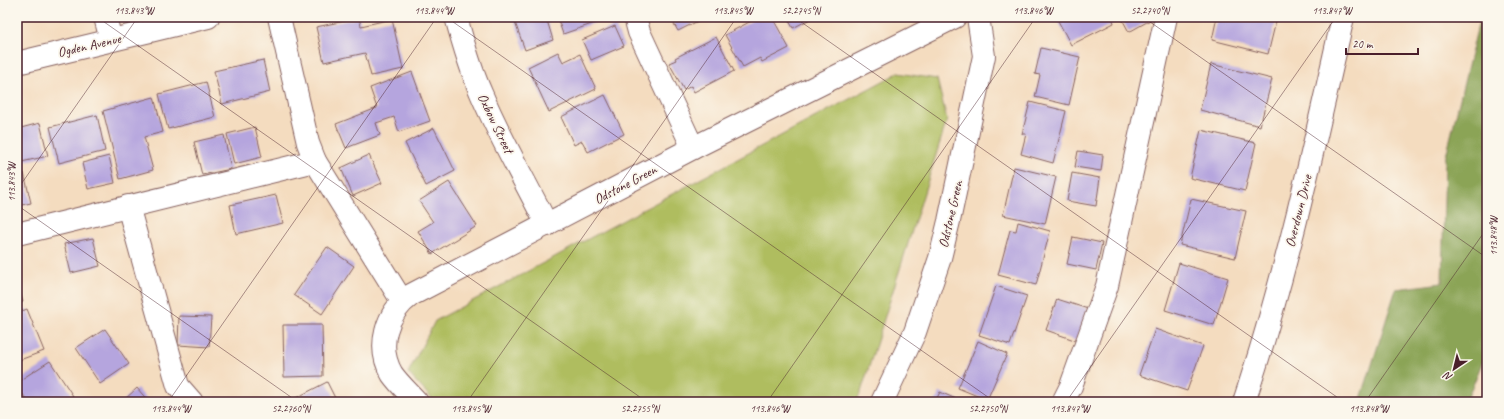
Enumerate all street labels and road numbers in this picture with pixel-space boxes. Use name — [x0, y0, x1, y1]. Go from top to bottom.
street label: Ogden Avenue — [56, 30, 124, 61]
street label: Oxbow Street — [474, 91, 518, 158]
street label: Odstone Green — [591, 161, 660, 208]
street label: Overdown Drive — [1281, 172, 1316, 249]
street label: Odstone Green — [935, 178, 967, 249]

